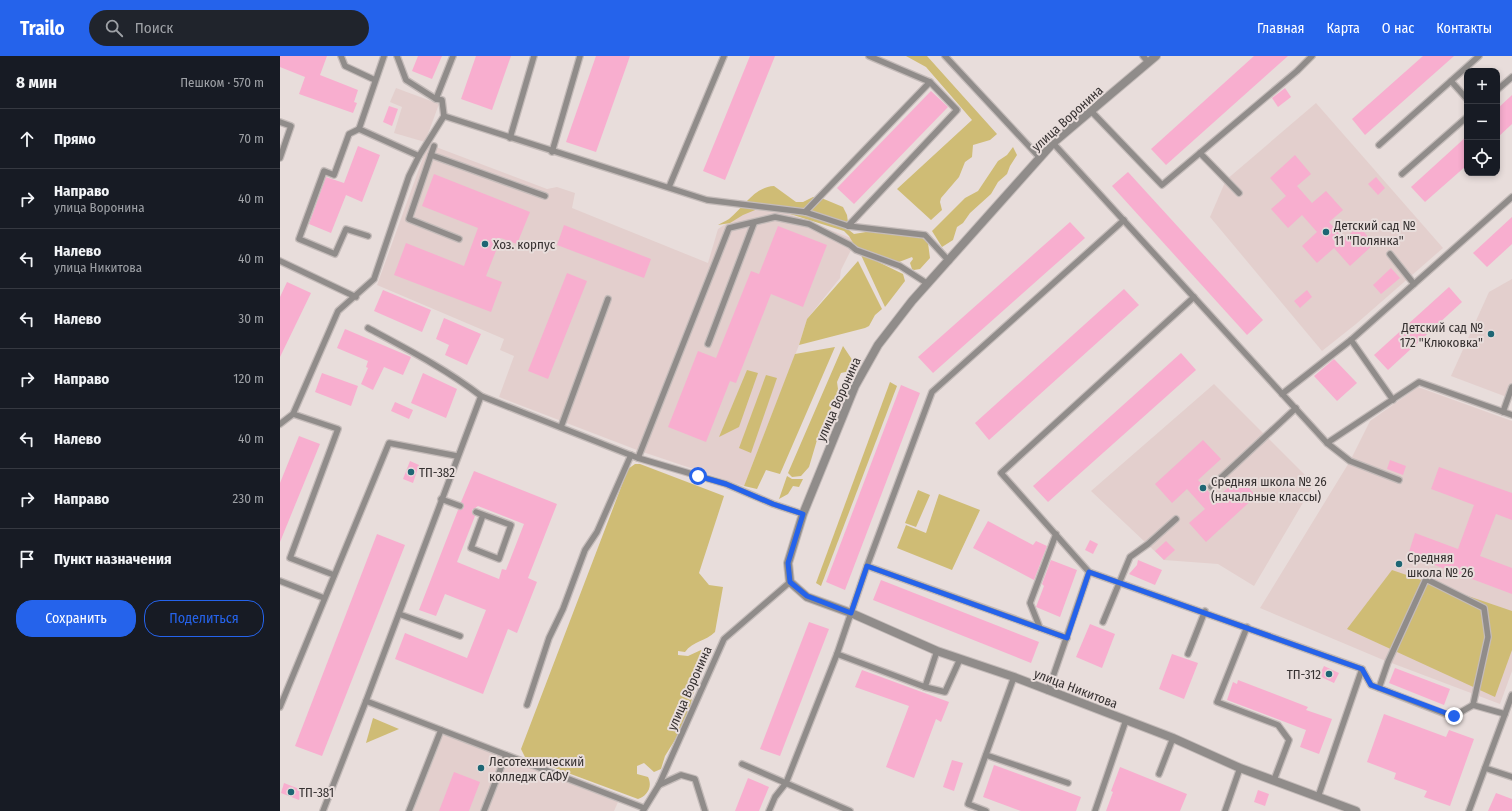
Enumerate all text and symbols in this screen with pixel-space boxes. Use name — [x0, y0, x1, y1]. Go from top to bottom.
search box — [89, 10, 369, 46]
text: Trailo — [20, 17, 65, 40]
icon: search — [103, 17, 125, 39]
text: Поиск — [135, 19, 173, 37]
text: Главная — [1257, 20, 1304, 37]
text: Карта — [1326, 20, 1360, 37]
text: О нас — [1382, 20, 1414, 37]
text: Контакты — [1436, 20, 1492, 37]
map controls — [1464, 68, 1500, 176]
button: + — [1464, 68, 1500, 104]
text: 8 мин — [16, 72, 57, 93]
text: Пешком · 570 m — [180, 75, 264, 90]
street label: улица Воронина — [1029, 83, 1106, 154]
button: − — [1464, 104, 1500, 140]
icon: ahead — [16, 128, 38, 150]
text: Прямо — [54, 130, 96, 148]
text: 70 m — [239, 131, 264, 146]
button: locate — [1464, 140, 1500, 176]
text: Направо — [54, 182, 109, 200]
icon: right — [16, 188, 38, 210]
text: 40 m — [238, 191, 264, 206]
text: улица Воронина — [54, 200, 145, 215]
place label: Детский сад № 11 "Полянка" — [1333, 218, 1415, 248]
marker: Детский сад № 11 "Полянка" — [1321, 227, 1331, 237]
place label: Хоз. корпус — [493, 237, 556, 252]
marker: Хоз. корпус — [480, 239, 490, 249]
text: Налево — [54, 242, 101, 260]
icon: left — [16, 248, 38, 270]
text: 40 m — [238, 251, 264, 266]
text: улица Никитова — [54, 260, 142, 275]
icon: left — [16, 308, 38, 330]
text: Налево — [54, 310, 101, 328]
text: 30 m — [238, 311, 264, 326]
place label: Детский сад № 172 "Клюковка" — [1400, 320, 1483, 350]
marker: Детский сад № 172 "Клюковка" — [1486, 329, 1496, 339]
street label: улица Воронина — [813, 355, 864, 444]
icon: right — [16, 368, 38, 390]
text: Направо — [54, 370, 109, 388]
text: 120 m — [233, 371, 264, 386]
icon: left — [16, 428, 38, 450]
text: Налево — [54, 430, 101, 448]
text: 40 m — [238, 431, 264, 446]
place label: ТП-382 — [419, 465, 455, 480]
marker: ТП-382 — [406, 467, 416, 477]
route start — [689, 467, 707, 485]
place label: Средняя школа № 26 (начальные классы) — [1211, 474, 1327, 504]
marker: Средняя школа № 26 (начальные классы) — [1198, 483, 1208, 493]
icon: right — [16, 488, 38, 510]
text: Направо — [54, 490, 109, 508]
text: 230 m — [233, 491, 264, 506]
icon: arrive — [16, 548, 38, 570]
text: Пункт назначения — [54, 550, 172, 568]
place label: Средняя школа № 26 — [1407, 550, 1473, 580]
marker: Средняя школа № 26 — [1394, 559, 1404, 569]
button: Сохранить — [16, 600, 136, 637]
button: Поделиться — [144, 600, 264, 637]
street label: улица Воронина — [664, 644, 715, 733]
street label: улица Никитова — [1032, 666, 1120, 711]
place label: ТП-312 — [1287, 667, 1321, 682]
marker: ТП-312 — [1324, 669, 1334, 679]
route end — [1445, 707, 1463, 725]
place label: Лесотехнический колледж САФУ — [489, 754, 584, 784]
marker: Лесотехнический колледж САФУ — [476, 763, 486, 773]
place label: ТП-381 — [299, 785, 334, 800]
marker: ТП-381 — [286, 787, 296, 797]

